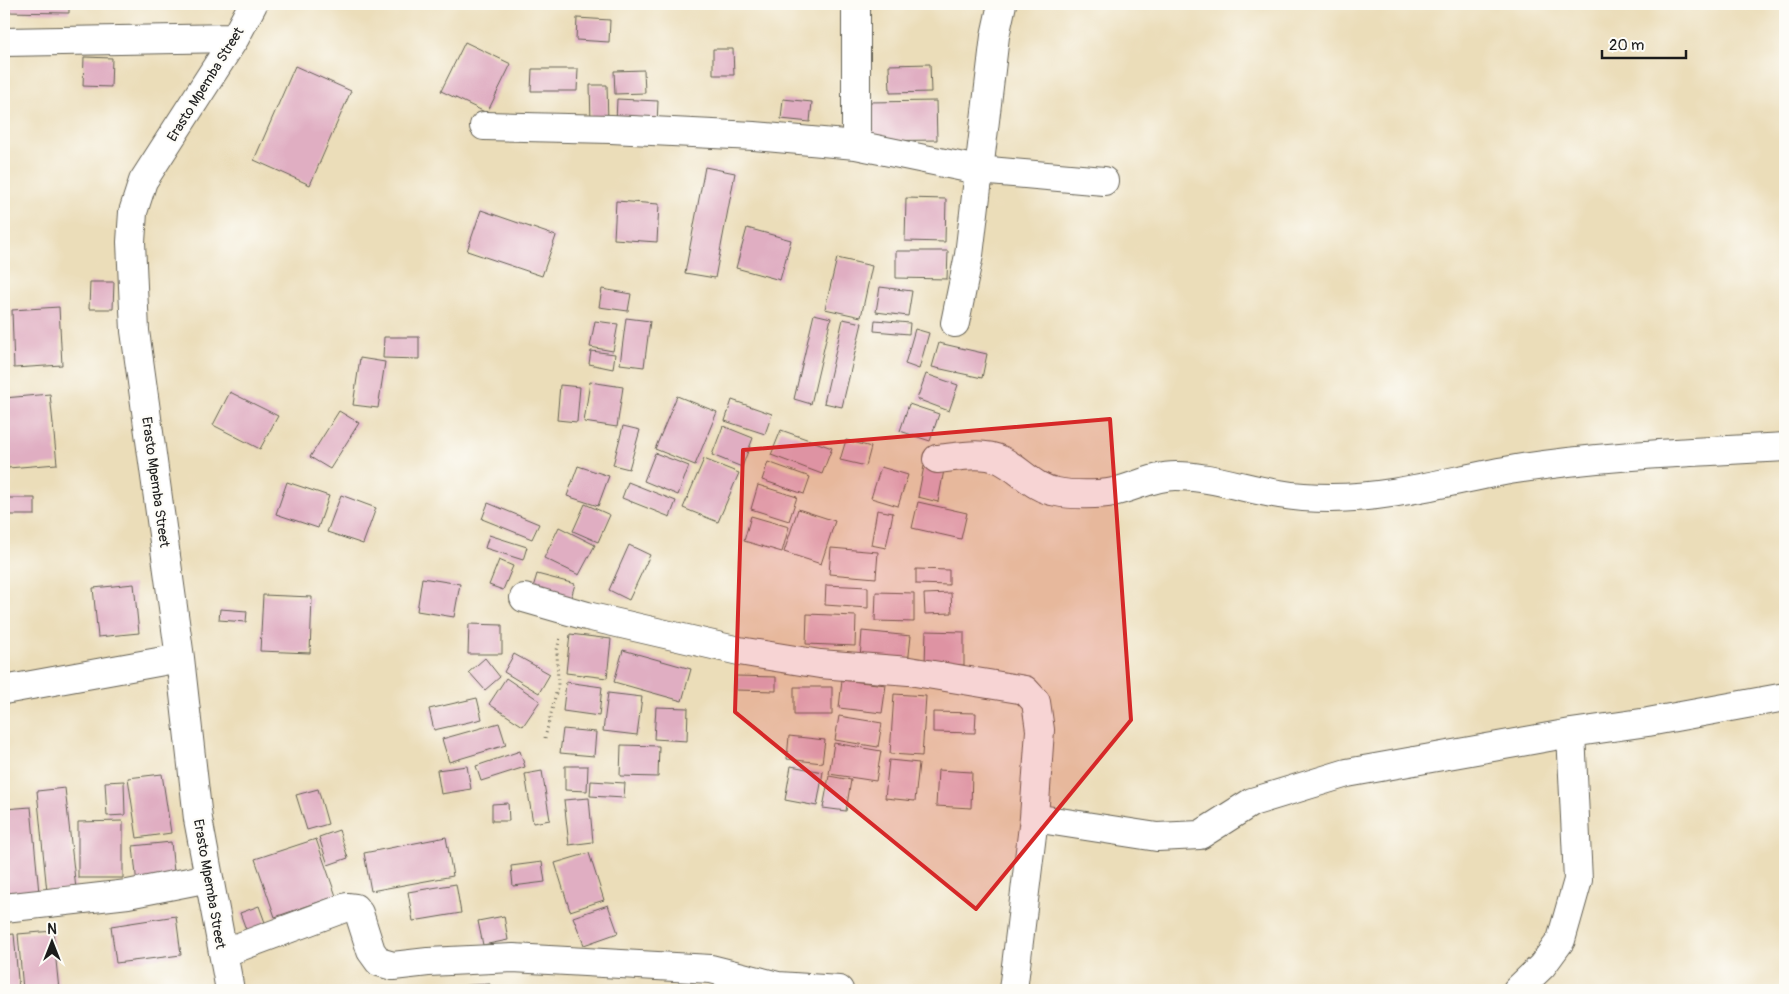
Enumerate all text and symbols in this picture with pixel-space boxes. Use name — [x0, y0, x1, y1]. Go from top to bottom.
street label: Erasto Mpemba Street — [163, 24, 248, 145]
scale bar — [1602, 28, 1685, 60]
text: 20 m — [1609, 36, 1644, 55]
street label: Erasto Mpemba Street — [138, 416, 173, 549]
street label: Erasto Mpemba Street — [190, 818, 229, 951]
north arrow — [28, 916, 78, 966]
text: N — [47, 921, 57, 938]

